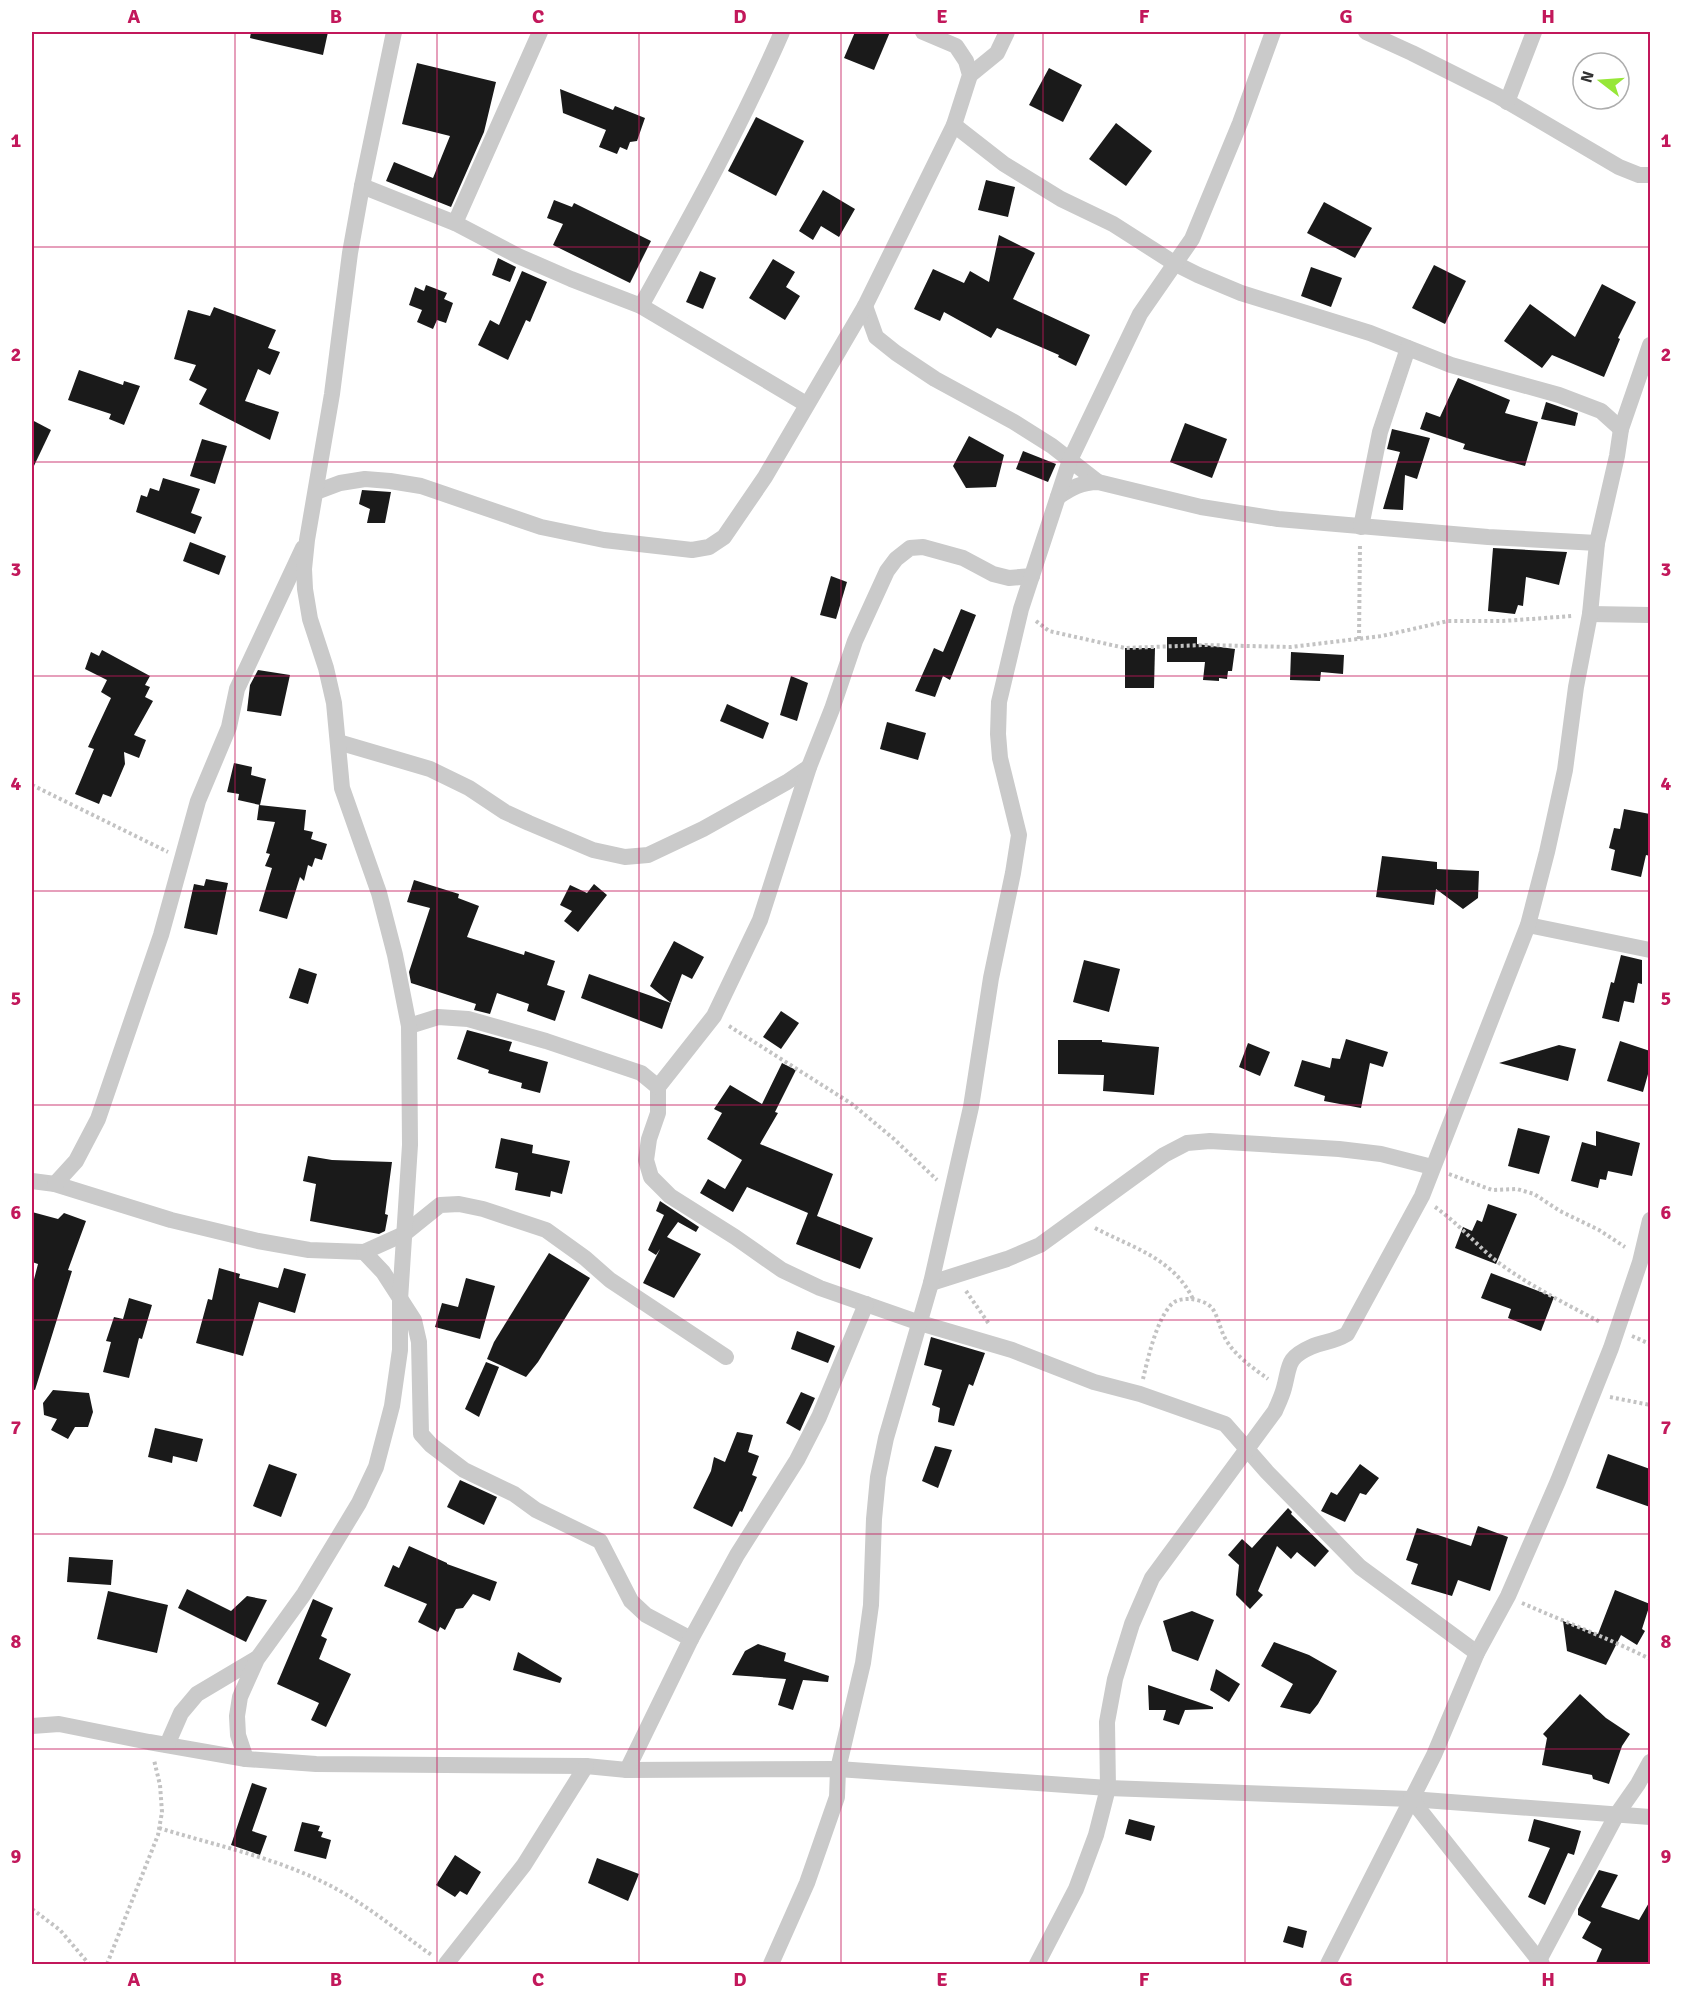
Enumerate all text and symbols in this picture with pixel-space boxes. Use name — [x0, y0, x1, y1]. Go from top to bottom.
text: A — [128, 4, 141, 29]
text: B — [330, 4, 342, 29]
text: C — [532, 4, 544, 29]
text: D — [733, 4, 747, 29]
text: E — [936, 4, 948, 29]
text: F — [1139, 4, 1150, 29]
text: G — [1339, 4, 1353, 29]
text: H — [1541, 4, 1555, 29]
north arrow — [1571, 51, 1631, 111]
text: N — [1576, 69, 1599, 85]
text: 1 — [11, 128, 22, 153]
text: 1 — [1661, 128, 1672, 153]
text: 2 — [11, 342, 21, 367]
text: 2 — [1661, 342, 1671, 367]
text: 3 — [11, 557, 21, 582]
text: 3 — [1661, 557, 1671, 582]
text: 4 — [11, 771, 22, 796]
text: 4 — [1661, 771, 1672, 796]
text: 5 — [11, 986, 21, 1011]
text: 5 — [1661, 986, 1671, 1011]
text: 6 — [11, 1200, 22, 1225]
text: 6 — [1661, 1200, 1672, 1225]
text: 7 — [11, 1415, 22, 1440]
text: 7 — [1661, 1415, 1672, 1440]
text: 8 — [11, 1629, 22, 1654]
text: 8 — [1661, 1629, 1672, 1654]
text: 9 — [11, 1844, 22, 1869]
text: 9 — [1661, 1844, 1672, 1869]
text: A — [128, 1967, 141, 1992]
text: B — [330, 1967, 342, 1992]
text: C — [532, 1967, 544, 1992]
text: D — [733, 1967, 747, 1992]
text: E — [936, 1967, 948, 1992]
text: F — [1139, 1967, 1150, 1992]
text: G — [1339, 1967, 1353, 1992]
text: H — [1541, 1967, 1555, 1992]

